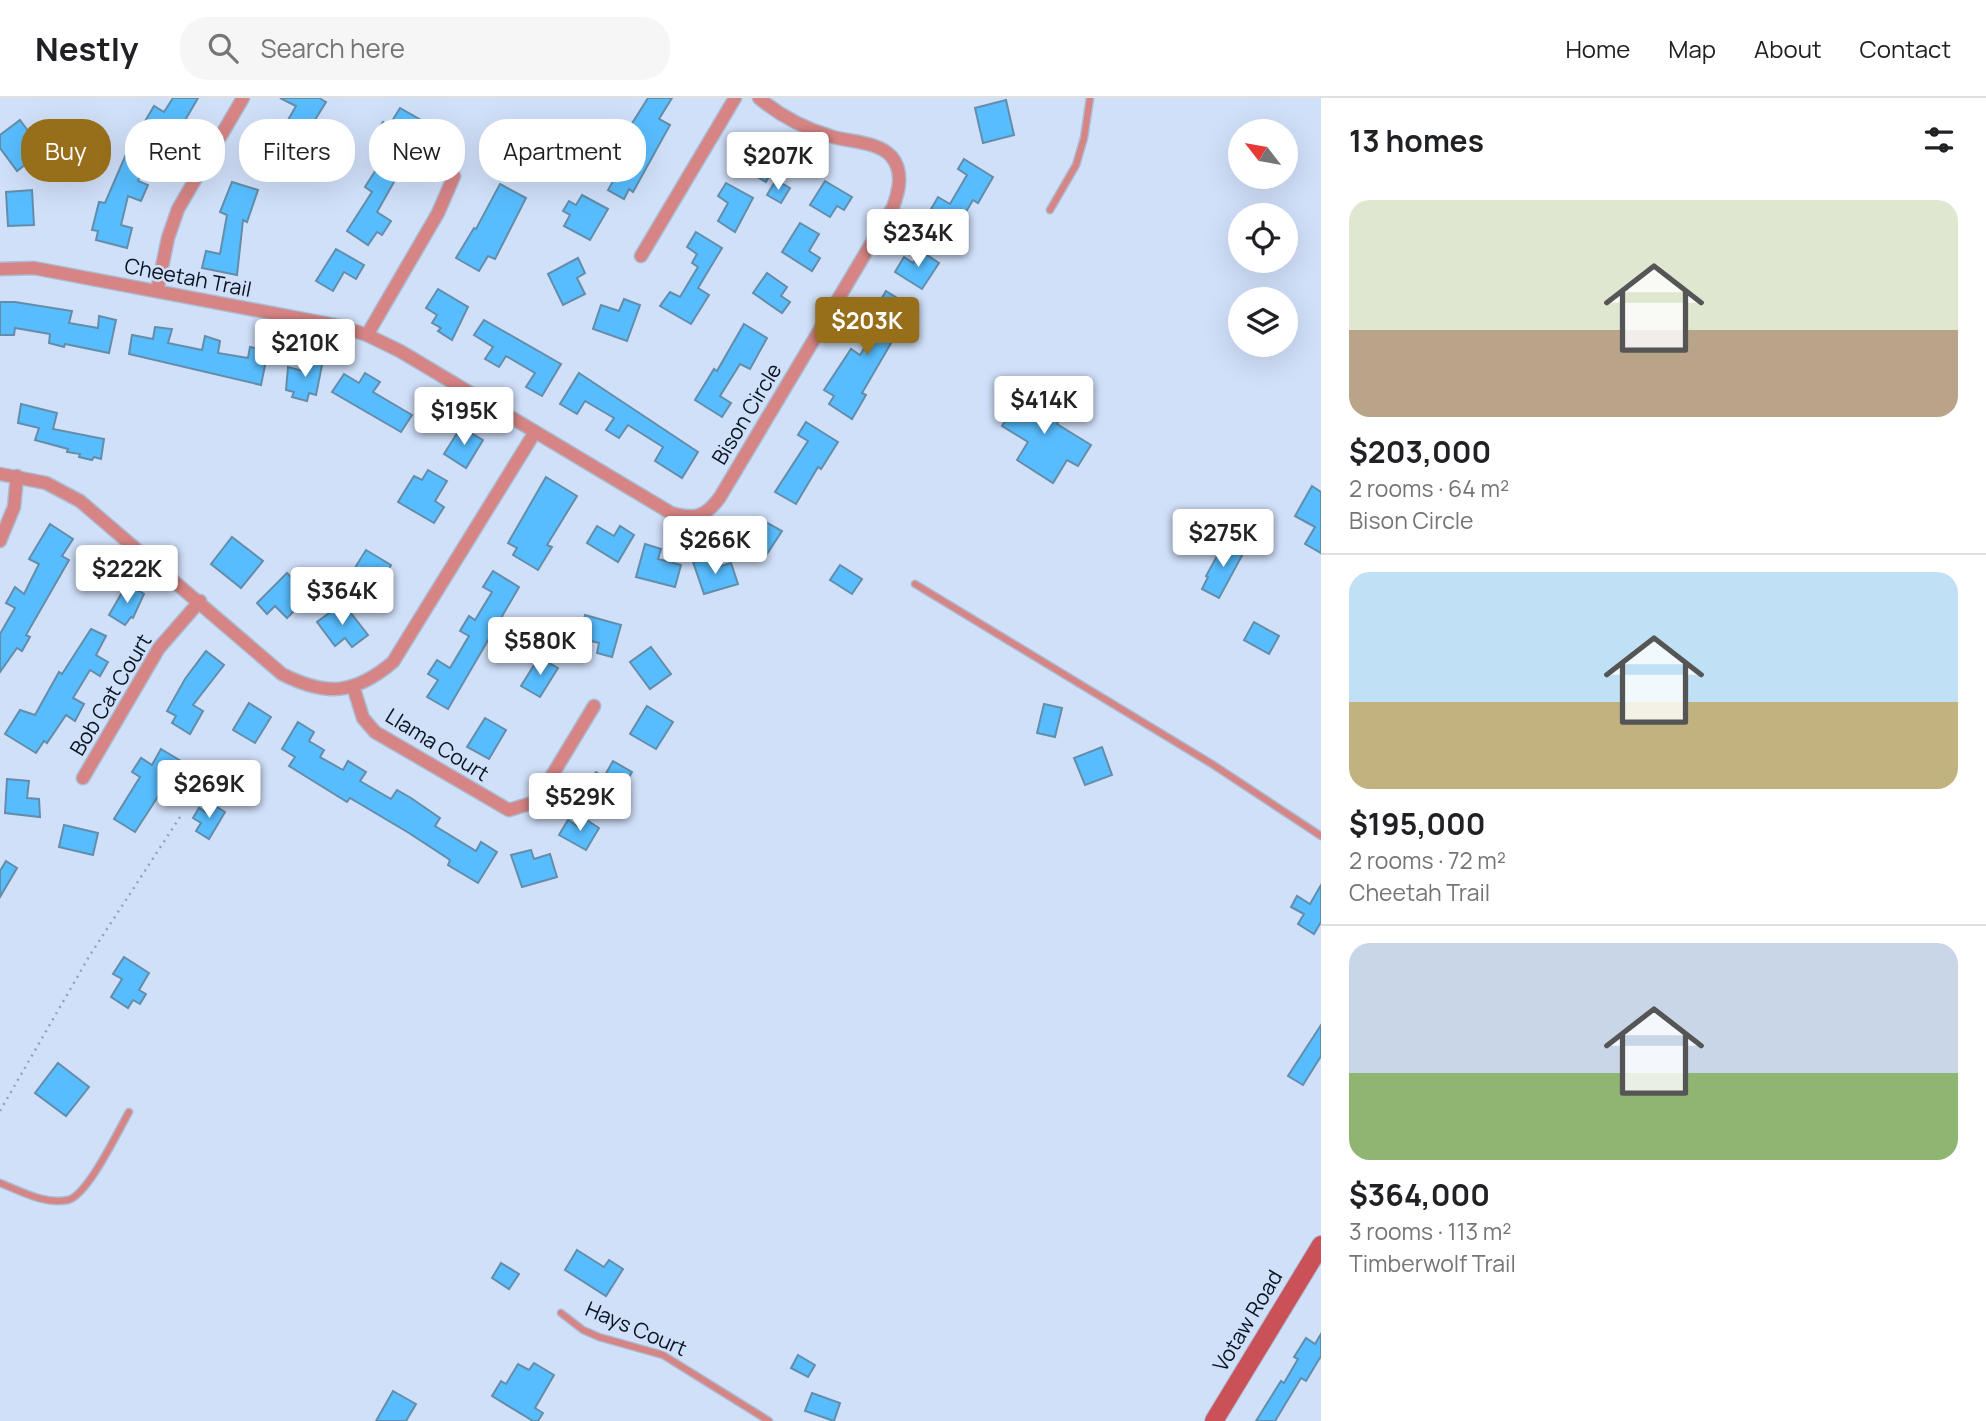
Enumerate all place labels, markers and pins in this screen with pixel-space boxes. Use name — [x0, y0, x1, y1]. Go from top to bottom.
pin: $207K — [729, 132, 827, 192]
pin: $234K — [869, 209, 967, 269]
pin: $203K — [818, 298, 916, 357]
pin: $210K — [256, 320, 354, 379]
pin: $414K — [995, 376, 1093, 436]
pin: $195K — [415, 388, 513, 447]
pin: $275K — [1174, 510, 1272, 569]
pin: $266K — [666, 517, 764, 576]
pin: $222K — [78, 546, 176, 605]
pin: $364K — [293, 568, 391, 627]
pin: $580K — [491, 618, 589, 677]
pin: $269K — [160, 760, 258, 820]
pin: $529K — [531, 774, 629, 833]

